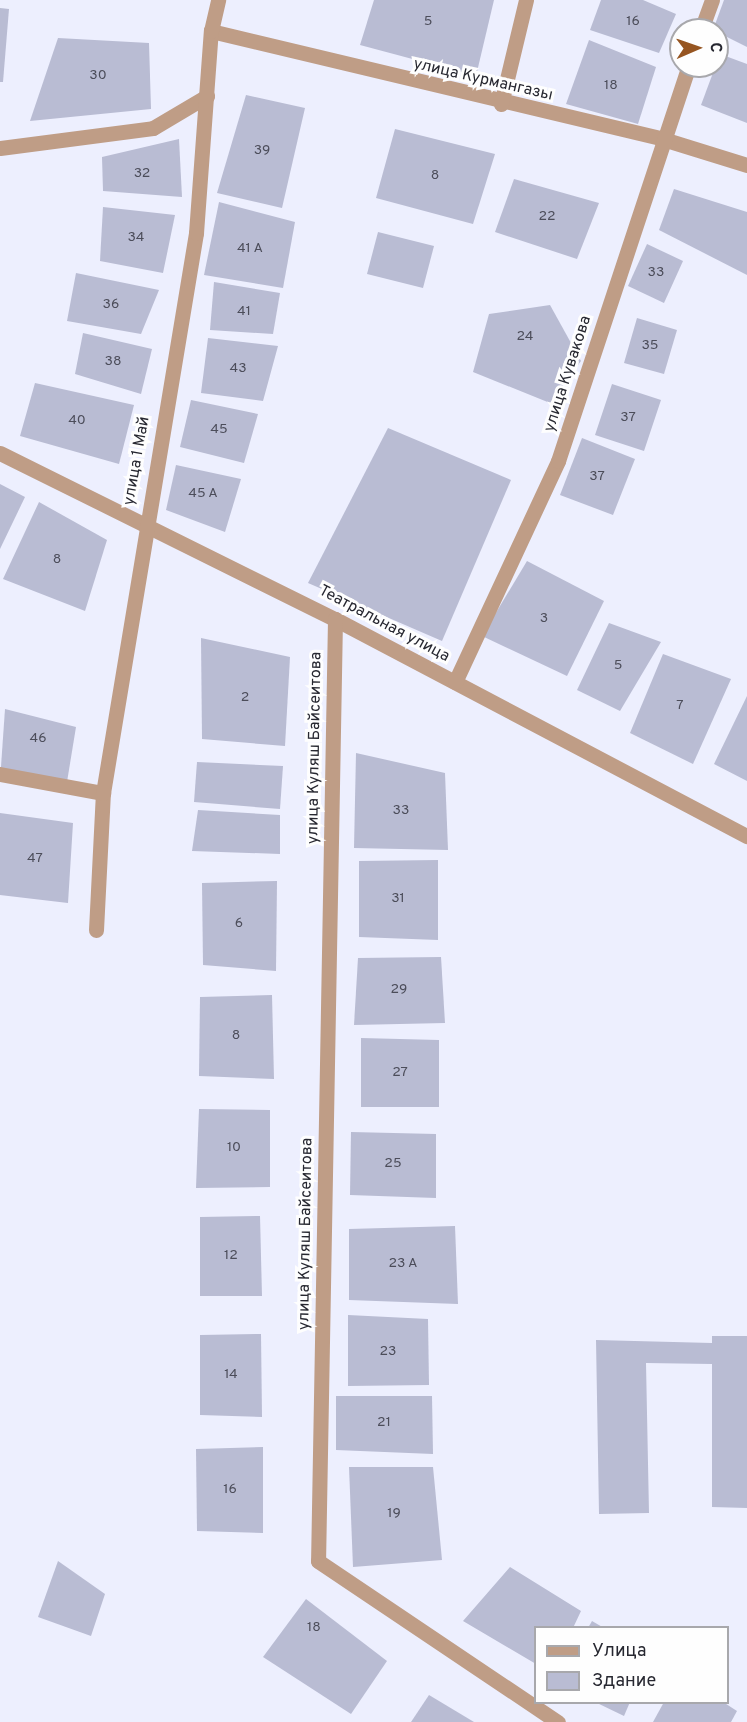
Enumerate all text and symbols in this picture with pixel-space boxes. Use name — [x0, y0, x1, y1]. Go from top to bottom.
house number: 5 — [424, 14, 432, 30]
house number: 16 — [626, 14, 640, 30]
north arrow — [669, 18, 729, 78]
text: С — [705, 42, 725, 53]
street label: улица Курмангазы — [411, 55, 555, 105]
house number: 30 — [89, 68, 107, 84]
house number: 18 — [604, 78, 618, 94]
house number: 39 — [254, 143, 270, 159]
house number: 32 — [134, 166, 150, 182]
house number: 8 — [431, 168, 439, 184]
house number: 22 — [538, 209, 556, 225]
house number: 34 — [127, 230, 145, 246]
house number: 41 А — [237, 241, 263, 257]
house number: 33 — [648, 265, 664, 281]
house number: 36 — [103, 297, 119, 313]
house number: 41 — [237, 304, 251, 320]
street label: улица Кувакова — [540, 313, 596, 435]
house number: 24 — [516, 329, 534, 345]
house number: 35 — [641, 338, 659, 354]
house number: 38 — [105, 354, 121, 370]
house number: 43 — [229, 361, 247, 377]
house number: 37 — [620, 410, 636, 426]
house number: 40 — [68, 413, 86, 429]
street label: улица 1 Май — [120, 415, 154, 507]
house number: 45 — [210, 422, 228, 438]
house number: 37 — [589, 469, 605, 485]
house number: 45 А — [188, 486, 218, 502]
house number: 8 — [53, 552, 61, 568]
street label: Театральная улица — [315, 581, 453, 667]
house number: 3 — [540, 611, 548, 627]
street label: улица Куляш Байсеитова — [304, 652, 326, 844]
house number: 5 — [614, 658, 622, 674]
house number: 2 — [241, 690, 249, 706]
house number: 7 — [676, 698, 684, 714]
house number: 46 — [29, 731, 47, 747]
house number: 33 — [393, 803, 409, 819]
house number: 47 — [27, 851, 43, 867]
house number: 31 — [391, 891, 405, 907]
house number: 6 — [235, 916, 243, 932]
house number: 29 — [391, 982, 407, 998]
house number: 8 — [232, 1028, 240, 1044]
house number: 27 — [392, 1065, 408, 1081]
street label: улица Куляш Байсеитова — [295, 1138, 317, 1330]
house number: 10 — [227, 1140, 241, 1156]
house number: 25 — [384, 1156, 402, 1172]
house number: 12 — [224, 1248, 238, 1264]
house number: 23 А — [388, 1256, 418, 1272]
house number: 23 — [380, 1344, 396, 1360]
house number: 14 — [224, 1367, 238, 1383]
house number: 21 — [377, 1415, 391, 1431]
house number: 16 — [223, 1482, 237, 1498]
house number: 19 — [387, 1506, 401, 1522]
house number: 18 — [307, 1620, 321, 1636]
legend — [534, 1626, 729, 1704]
text: Улица — [592, 1640, 646, 1663]
text: Здание — [592, 1670, 656, 1693]

